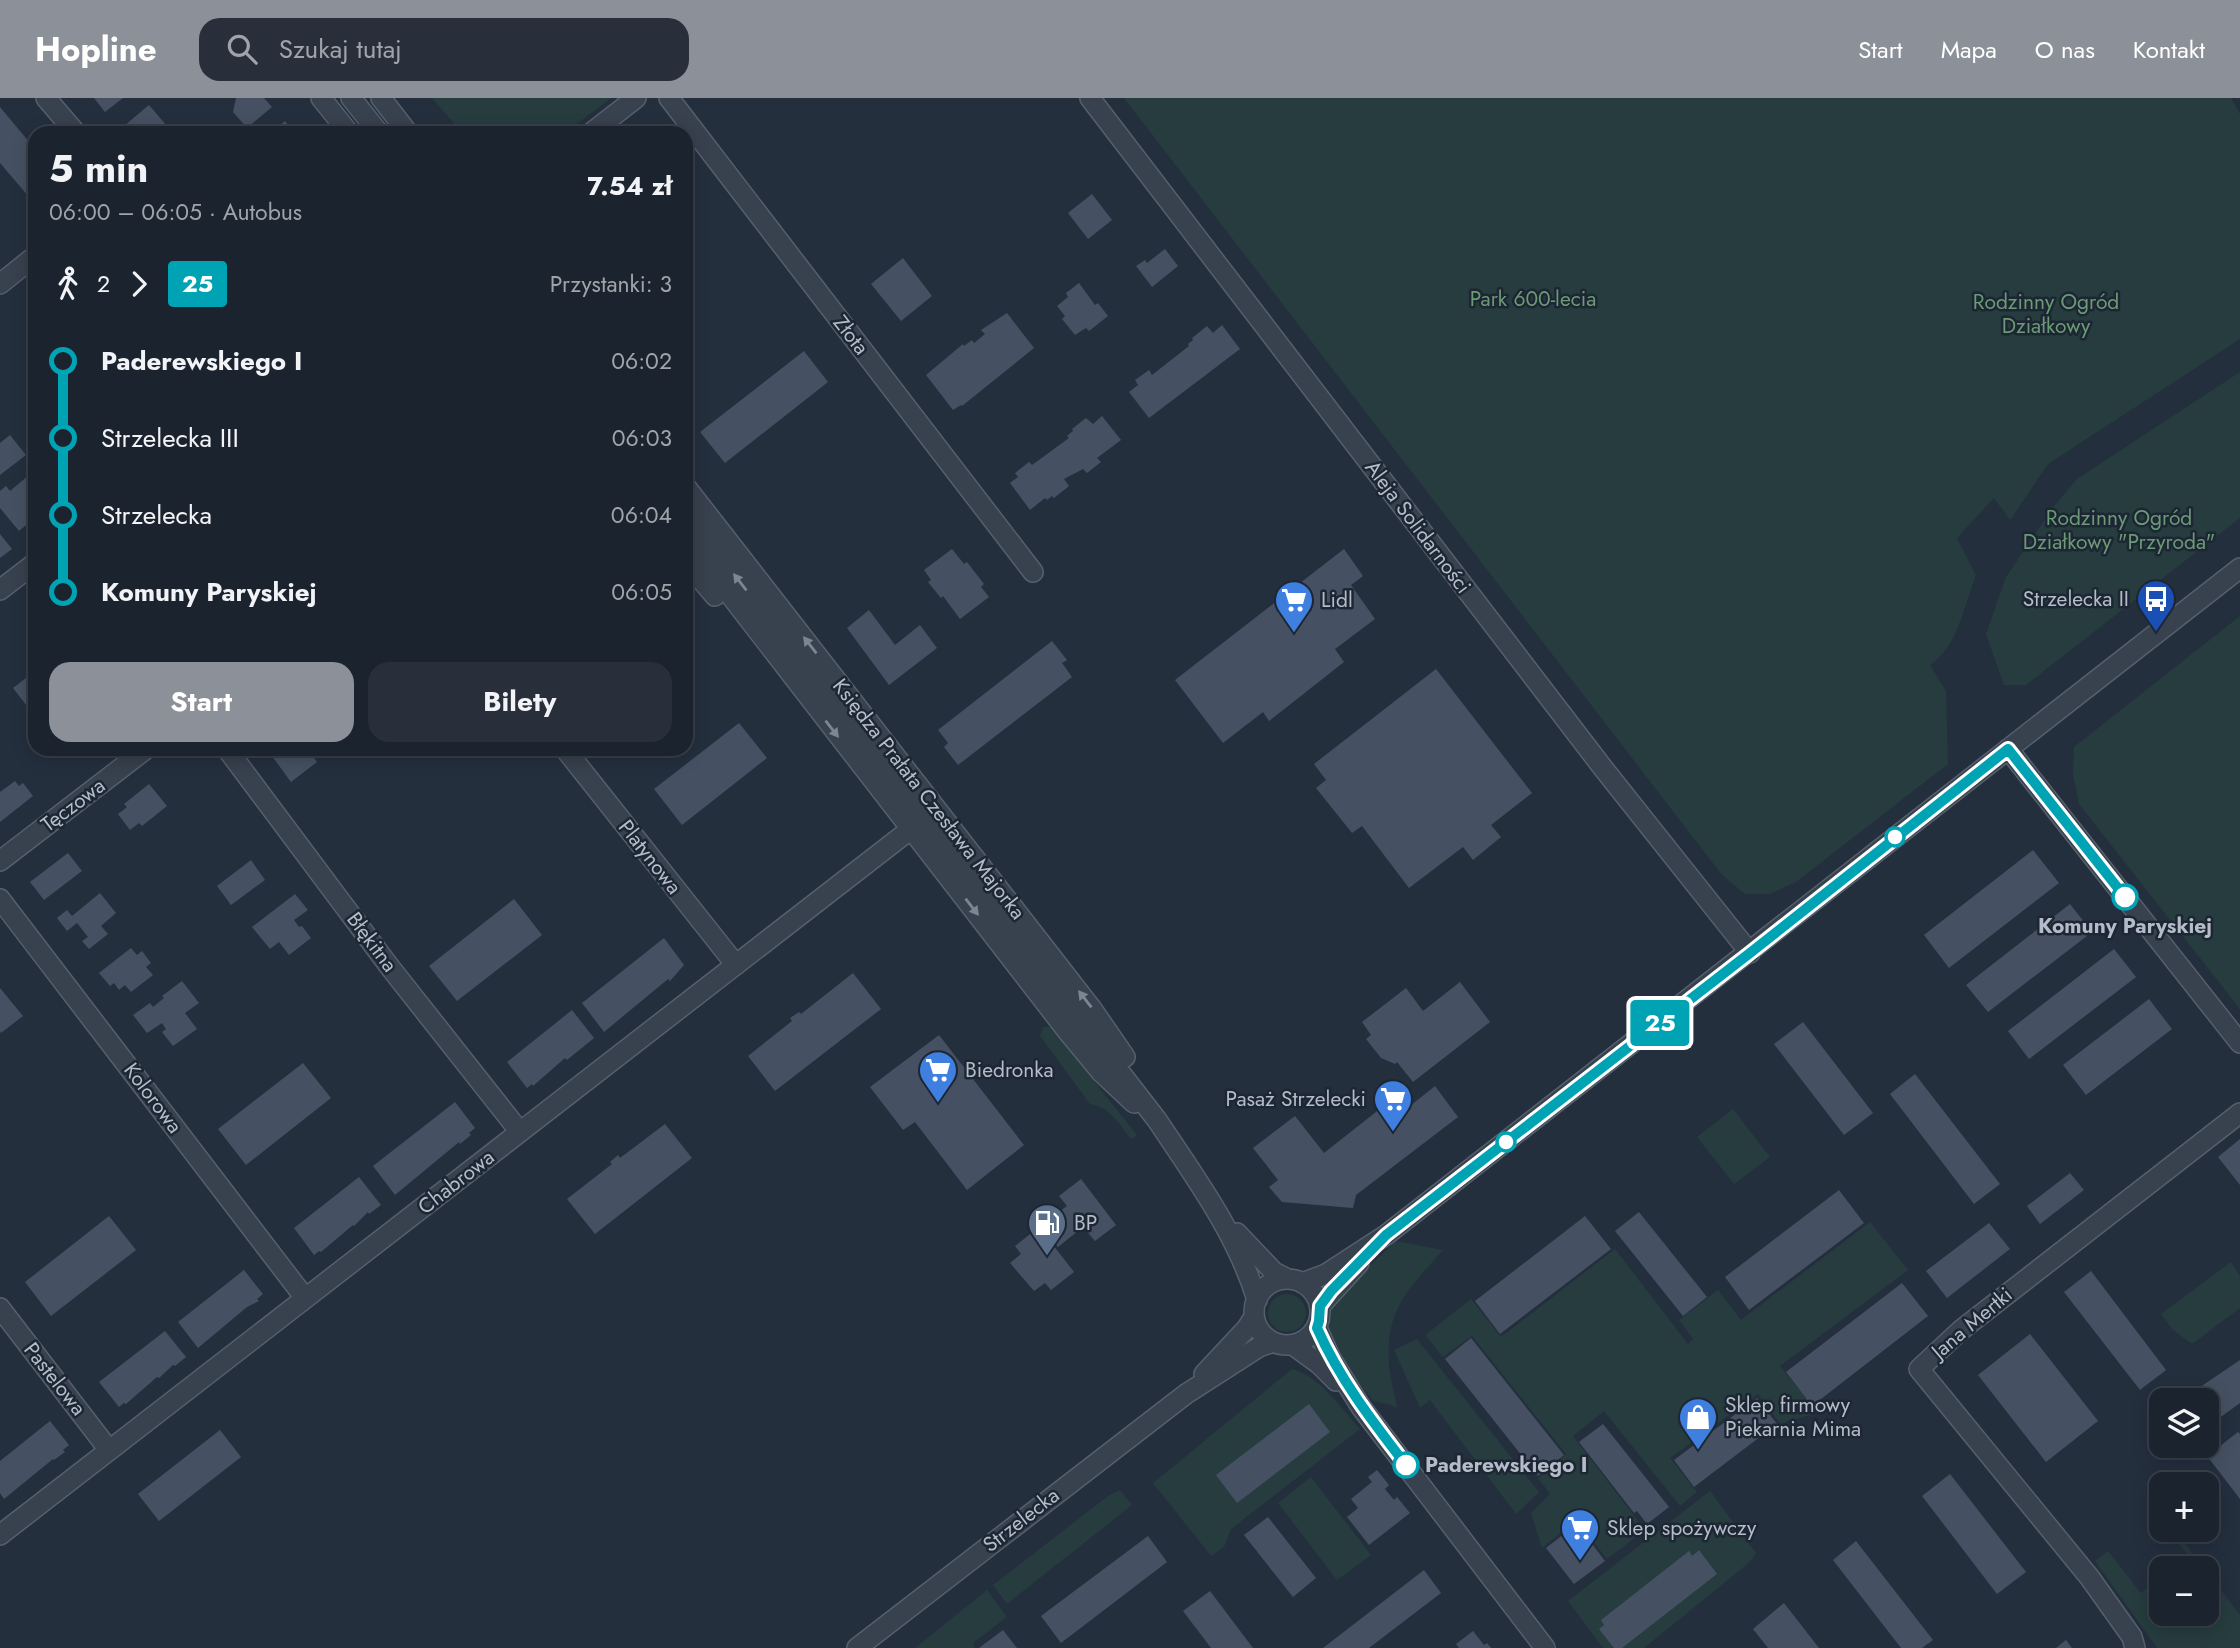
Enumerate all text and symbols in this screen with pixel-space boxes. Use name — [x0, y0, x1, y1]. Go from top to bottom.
search box — [199, 18, 689, 81]
text: Hopline — [35, 26, 157, 73]
icon: search — [223, 30, 261, 68]
text: Szukaj tutaj — [279, 30, 402, 68]
text: Start — [1858, 32, 1903, 67]
text: Mapa — [1941, 32, 1997, 67]
text: O nas — [2035, 32, 2095, 67]
text: Kontakt — [2133, 32, 2205, 67]
text: 5 min — [49, 141, 148, 196]
text: 7.54 zł — [587, 167, 672, 205]
text: 06:00 – 06:05 · Autobus — [49, 195, 302, 229]
icon: walk — [49, 265, 87, 303]
icon: forward — [120, 265, 158, 303]
text: 25 — [182, 266, 213, 301]
text: 2 — [97, 267, 110, 301]
text: Przystanki: 3 — [550, 267, 672, 301]
park label: Park 600-lecia — [1470, 284, 1596, 314]
park label: Rodzinny Ogród Działkowy — [1973, 287, 2119, 341]
street label: Złota — [826, 309, 876, 361]
text: Paderewskiego I — [101, 342, 302, 380]
text: 06:02 — [611, 344, 672, 378]
text: Strzelecka III — [101, 419, 239, 457]
text: 06:03 — [612, 421, 672, 455]
street label: Aleja Solidarności — [1358, 454, 1478, 600]
text: Strzelecka — [101, 496, 212, 534]
text: 06:04 — [611, 498, 672, 532]
park label: Rodzinny Ogród Działkowy "Przyroda" — [2023, 503, 2215, 557]
text: Komuny Paryskiej — [101, 573, 317, 611]
one-way arrow — [734, 573, 748, 591]
text: 06:05 — [611, 575, 672, 609]
bus stop icon: Strzelecka II — [2135, 578, 2177, 633]
supermarket icon: Lidl — [1273, 579, 1315, 634]
place label: Strzelecka II — [2023, 584, 2129, 614]
place label: Lidl — [1321, 585, 1353, 615]
one-way arrow — [802, 637, 817, 655]
button: Start — [49, 662, 354, 742]
button: Bilety — [368, 662, 672, 742]
street label: Księdza Prałata Czesława Majorka — [825, 672, 1033, 926]
one-way arrow — [824, 720, 839, 737]
street label: Tęczowa — [35, 771, 111, 839]
street label: Platynowa — [611, 813, 689, 901]
unlabelled marker — [1885, 827, 1905, 847]
marker: Komuny Paryskiej — [2112, 884, 2138, 910]
one-way arrow — [965, 898, 980, 916]
street label: Błękitna — [339, 906, 405, 978]
place label: Komuny Paryskiej — [2038, 911, 2212, 941]
one-way arrow — [1077, 991, 1092, 1009]
line badge: 25 — [1628, 1000, 1692, 1046]
text: 25 — [1644, 1005, 1676, 1040]
supermarket icon: Biedronka — [917, 1049, 959, 1104]
place label: Biedronka — [965, 1055, 1054, 1085]
street label: Kolorowa — [117, 1056, 189, 1140]
supermarket icon: Pasaż Strzelecki — [1372, 1078, 1414, 1133]
place label: Pasaż Strzelecki — [1226, 1084, 1366, 1114]
unlabelled marker — [1496, 1132, 1516, 1152]
street label: Chabrowa — [411, 1143, 501, 1221]
fuel station icon: BP — [1026, 1202, 1068, 1257]
place label: BP — [1074, 1208, 1097, 1238]
street label: Jana Mertki — [1923, 1280, 2019, 1368]
street label: Pastelowa — [17, 1336, 93, 1422]
map controls — [2149, 1388, 2219, 1626]
button: layers — [2149, 1388, 2219, 1458]
place label: Sklep firmowy Piekarnia Mima — [1725, 1390, 1861, 1444]
shop icon: Sklep firmowy Piekarnia Mima — [1677, 1396, 1719, 1451]
place label: Paderewskiego I — [1425, 1450, 1588, 1480]
marker: Paderewskiego I — [1393, 1452, 1419, 1478]
button: + — [2149, 1472, 2219, 1542]
street label: Strzelecka — [976, 1481, 1066, 1559]
supermarket icon: Sklep spożywczy — [1559, 1507, 1601, 1562]
place label: Sklep spożywczy — [1607, 1513, 1757, 1543]
button: − — [2149, 1556, 2219, 1626]

